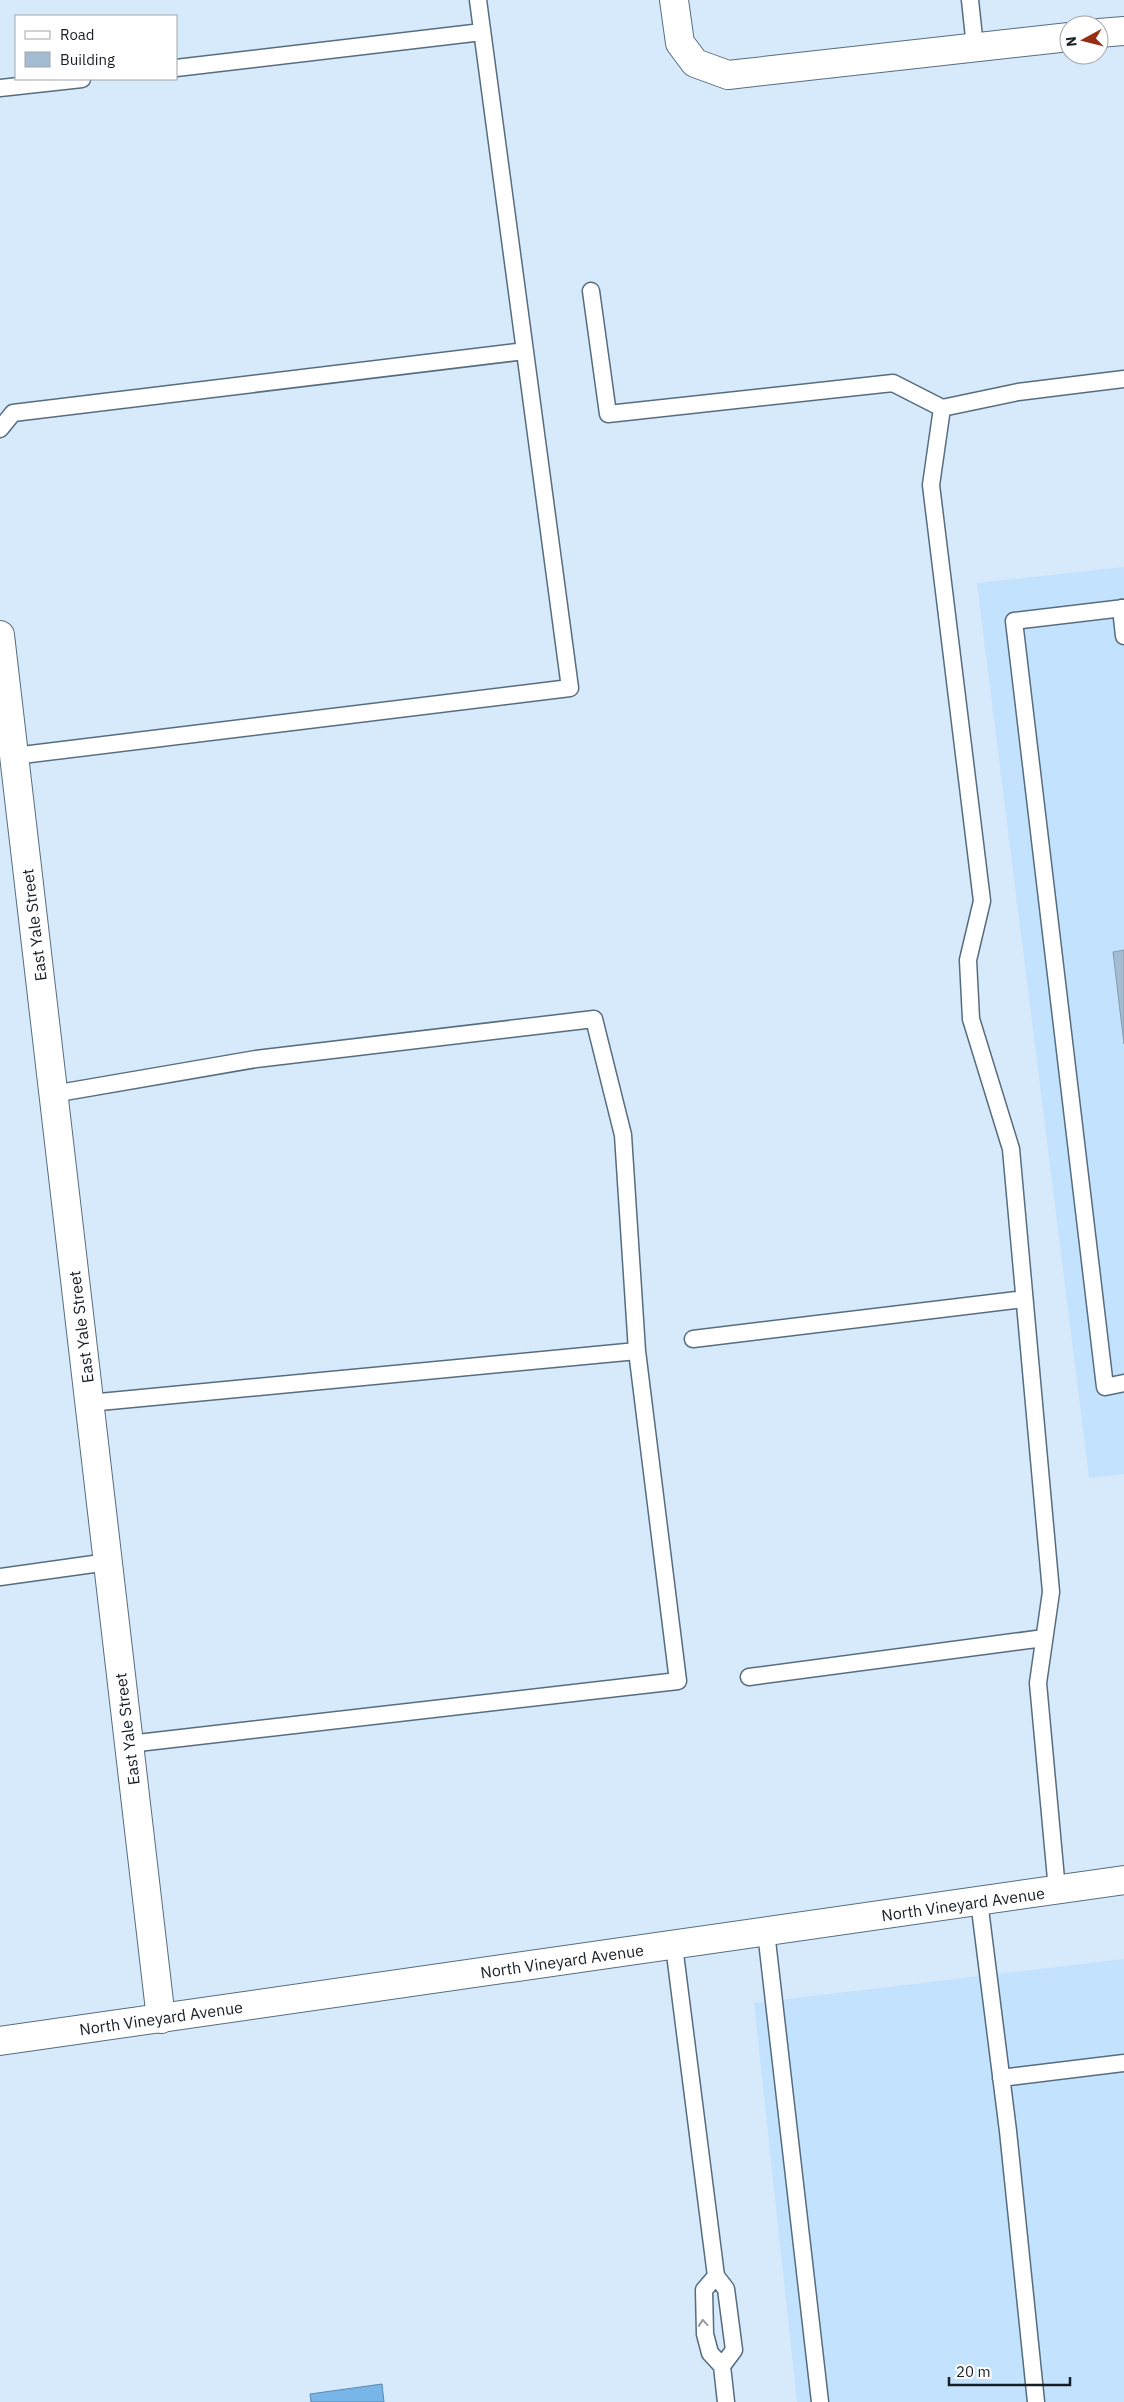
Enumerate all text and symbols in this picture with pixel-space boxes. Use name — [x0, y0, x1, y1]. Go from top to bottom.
legend — [15, 15, 178, 80]
north arrow — [1059, 15, 1109, 65]
text: Road — [60, 25, 95, 44]
text: N — [1062, 35, 1081, 48]
text: Building — [60, 50, 115, 69]
street label: East Yale Street — [17, 868, 51, 982]
street label: East Yale Street — [64, 1270, 98, 1384]
street label: East Yale Street — [110, 1672, 144, 1786]
street label: North Vineyard Avenue — [880, 1883, 1046, 1925]
street label: North Vineyard Avenue — [479, 1940, 645, 1982]
street label: North Vineyard Avenue — [78, 1997, 244, 2039]
one-way arrow — [698, 2318, 709, 2326]
scale bar — [949, 2354, 1070, 2386]
text: 20 m — [956, 2362, 991, 2381]

